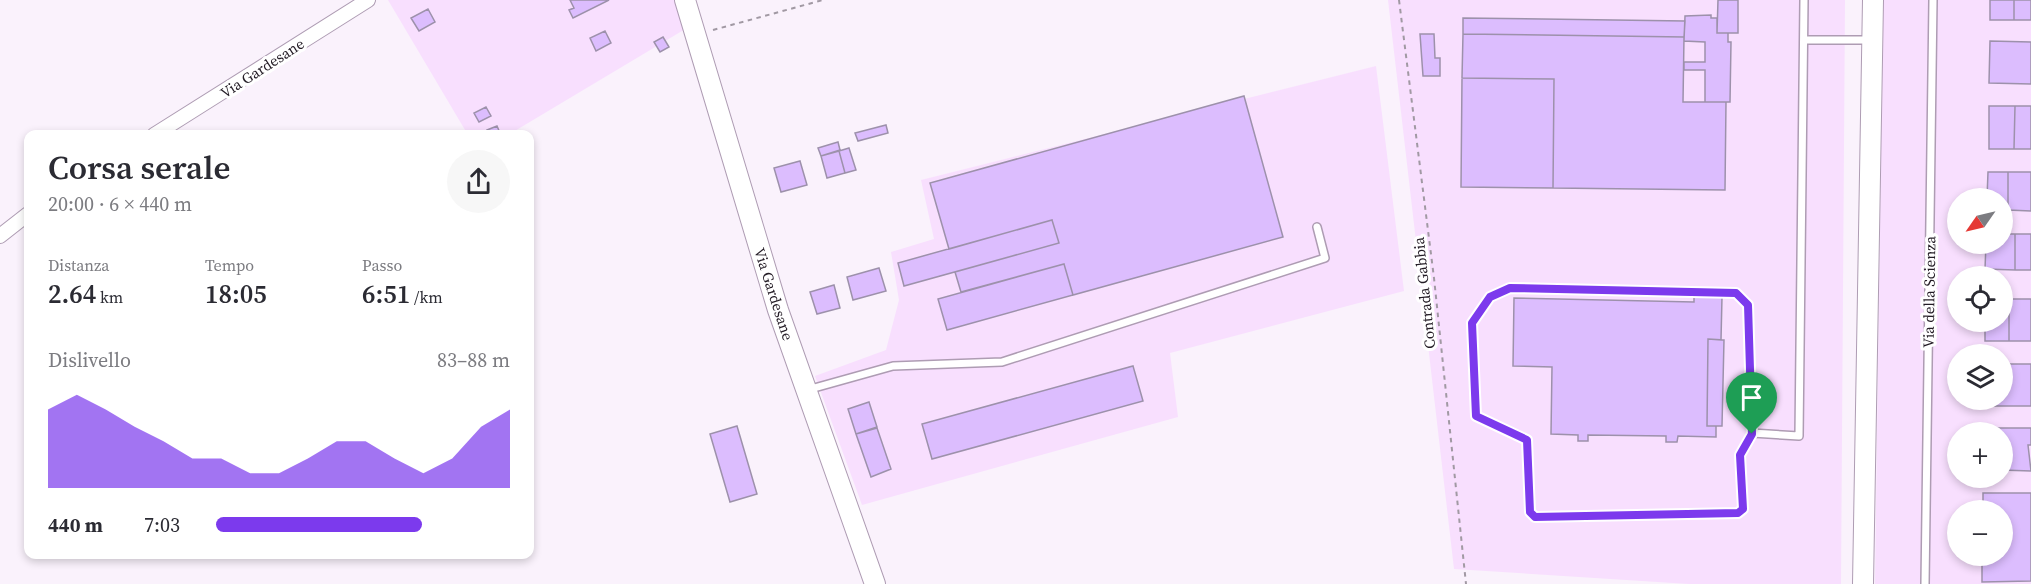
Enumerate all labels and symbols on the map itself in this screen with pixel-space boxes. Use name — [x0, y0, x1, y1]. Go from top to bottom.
street label: Via Gardesane — [216, 33, 308, 103]
north arrow — [1947, 188, 2013, 254]
street label: Contrada Gabbia — [1408, 236, 1440, 350]
street label: Via della Scienza — [1918, 236, 1940, 348]
street label: Via Gardesane — [749, 245, 799, 343]
pin — [1726, 372, 1777, 434]

